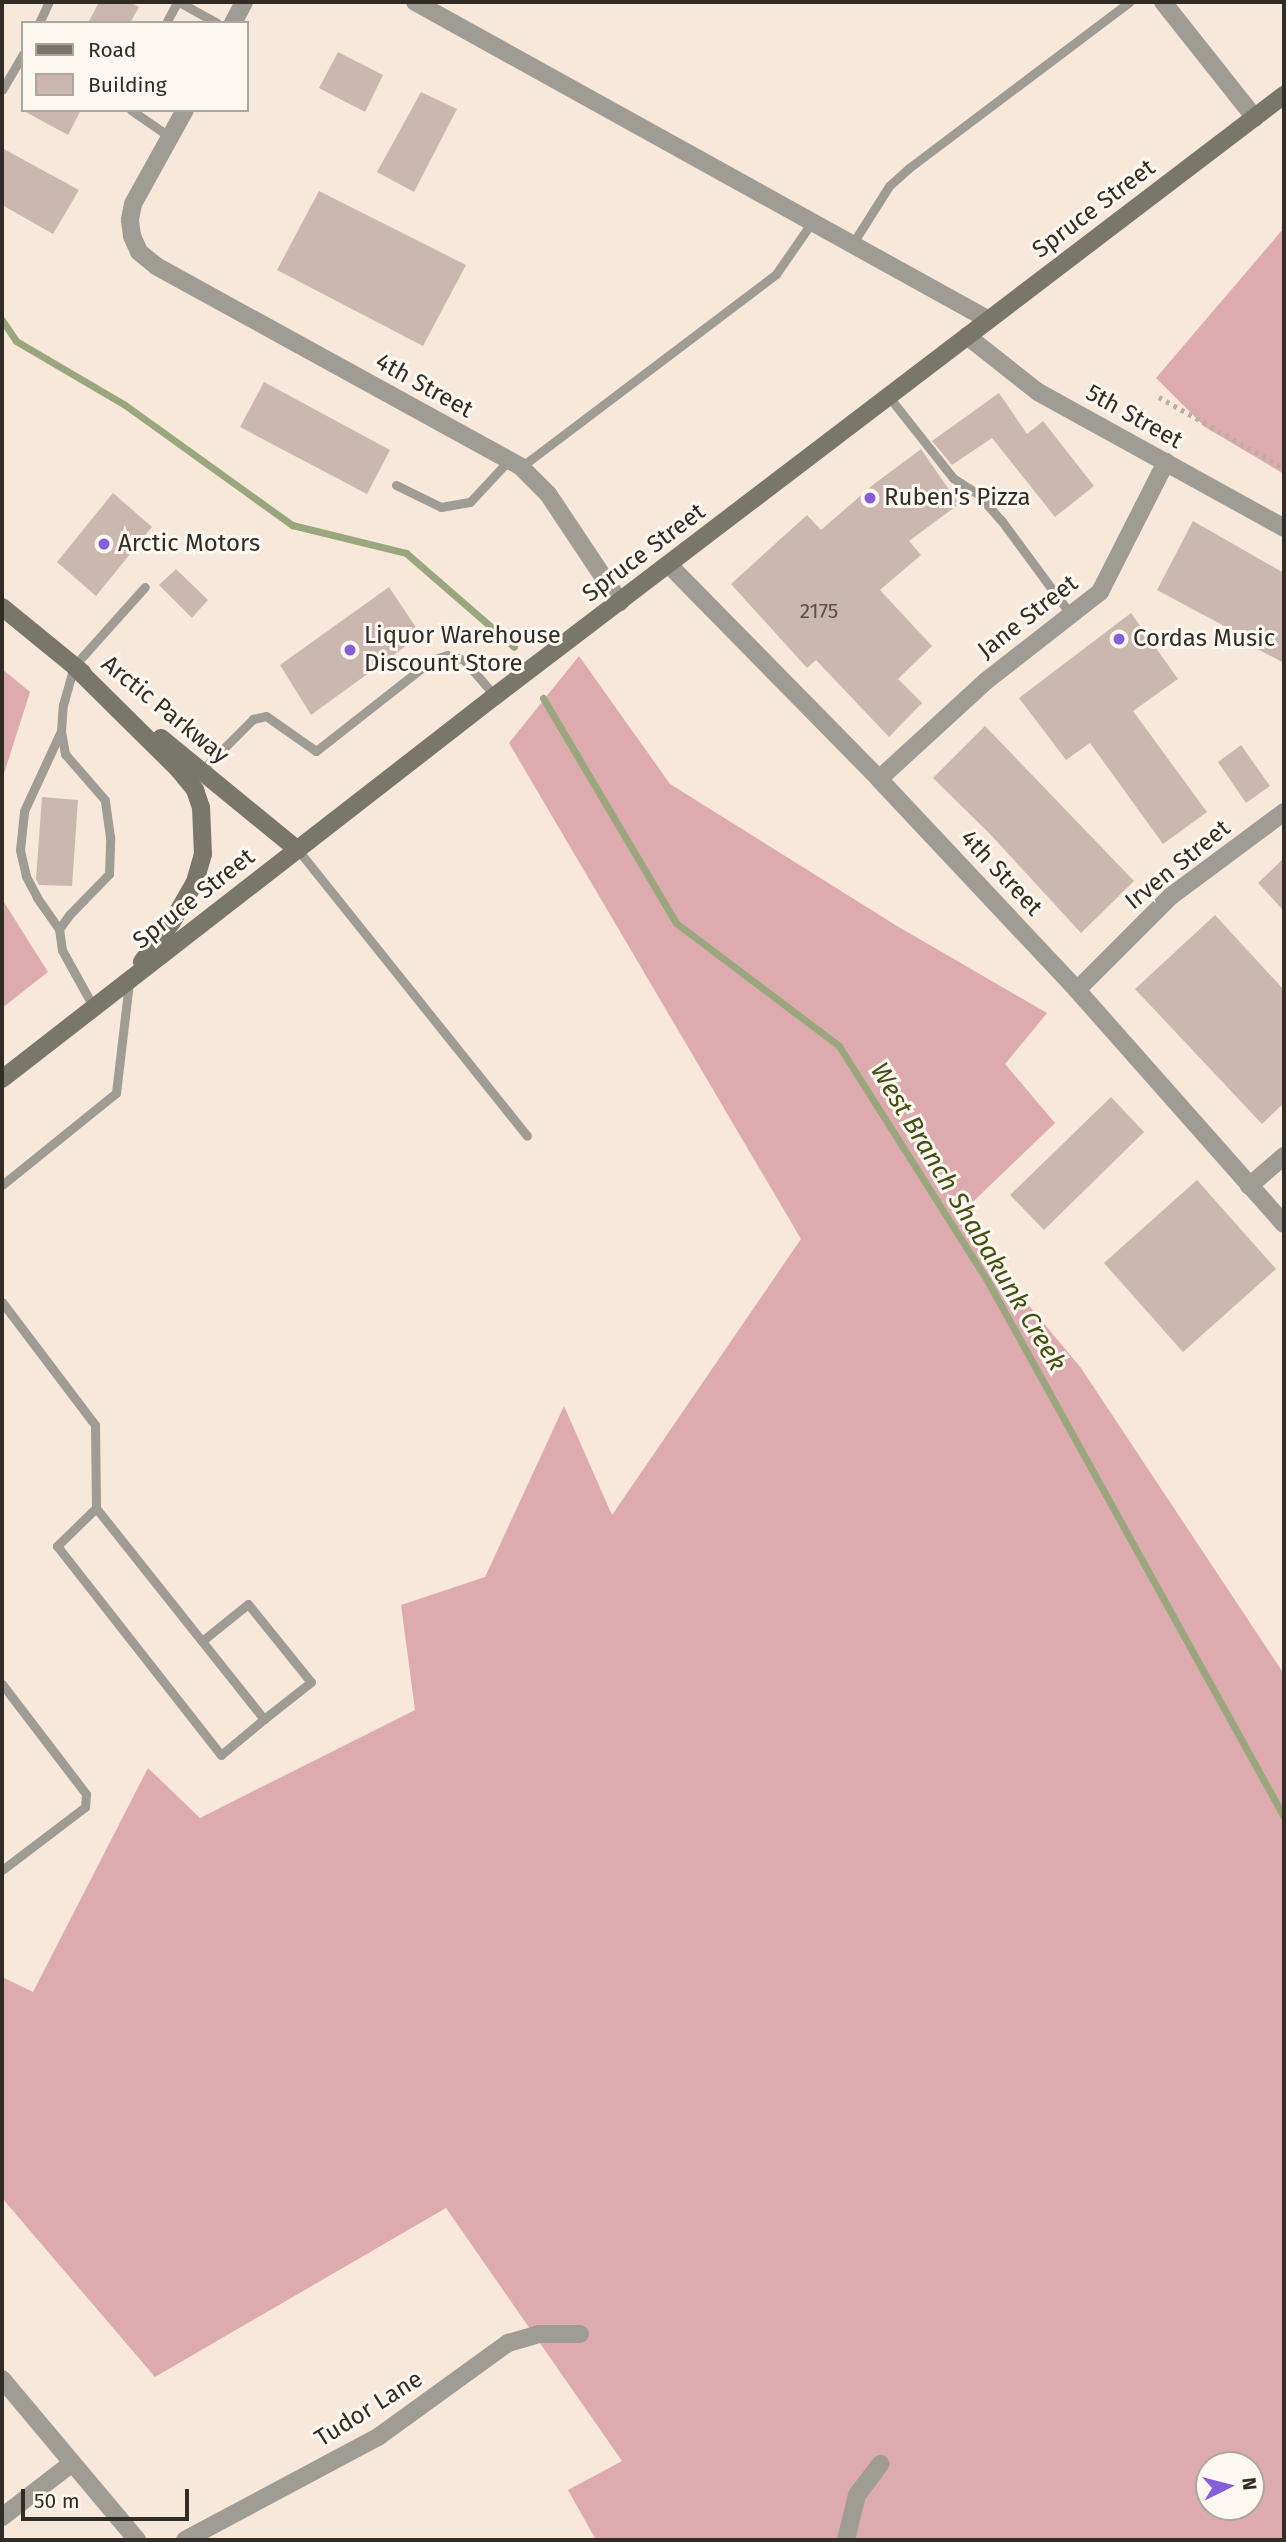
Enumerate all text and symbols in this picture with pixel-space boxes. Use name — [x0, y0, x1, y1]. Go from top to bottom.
legend — [21, 21, 248, 112]
text: Road — [88, 37, 136, 63]
text: Building — [88, 72, 167, 98]
street label: Spruce Street — [1027, 154, 1161, 264]
street label: 4th Street — [370, 347, 478, 425]
street label: 5th Street — [1081, 379, 1187, 455]
place label: Ruben's Pizza — [884, 484, 1031, 512]
marker: Ruben's Pizza — [862, 490, 878, 506]
street label: Spruce Street — [577, 498, 711, 608]
place label: Arctic Motors — [118, 530, 260, 558]
marker: Arctic Motors — [96, 536, 112, 552]
street label: Jane Street — [972, 569, 1084, 665]
house number: 2175 — [800, 598, 838, 624]
place label: Liquor Warehouse Discount Store — [364, 622, 561, 678]
place label: Cordas Music — [1133, 625, 1275, 653]
marker: Cordas Music — [1111, 631, 1127, 647]
marker: Liquor Warehouse Discount Store — [342, 642, 358, 658]
street label: Arctic Parkway — [95, 650, 235, 770]
street label: Irven Street — [1120, 814, 1236, 916]
street label: 4th Street — [954, 824, 1048, 922]
street label: Spruce Street — [128, 843, 260, 955]
water label: West Branch Shabakunk Creek — [863, 1057, 1073, 1377]
street label: Tudor Lane — [310, 2365, 428, 2453]
north arrow — [1195, 2451, 1265, 2521]
scale bar — [24, 2476, 192, 2520]
text: N — [1237, 2476, 1261, 2491]
text: 50 m — [34, 2488, 80, 2514]

